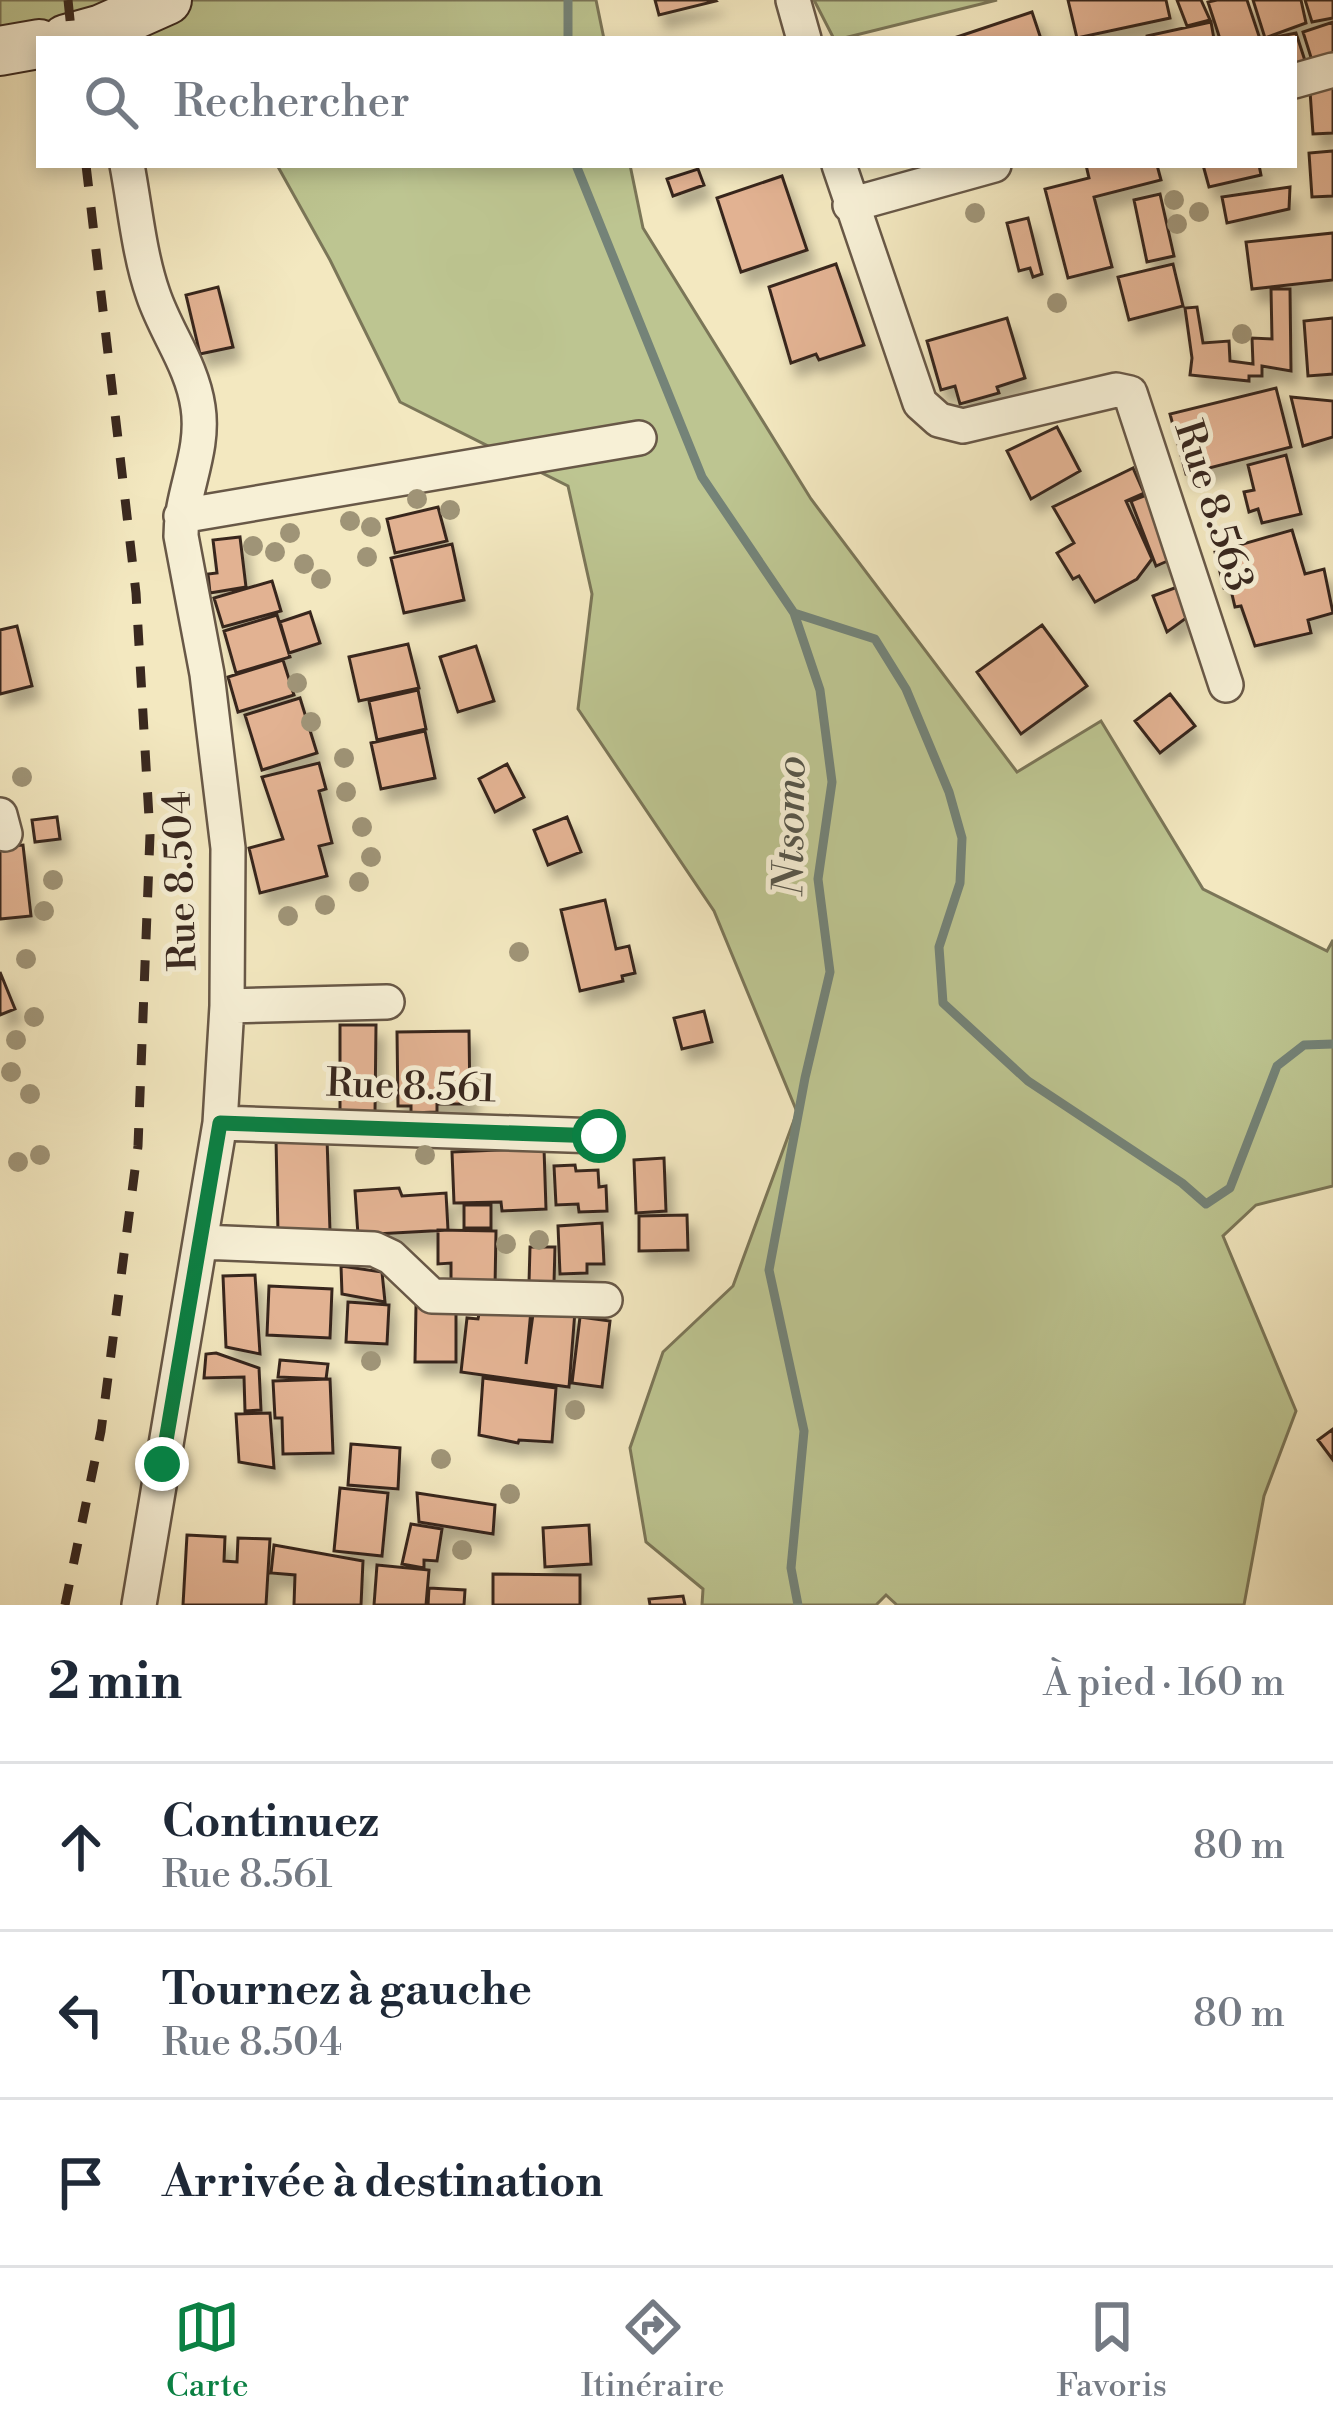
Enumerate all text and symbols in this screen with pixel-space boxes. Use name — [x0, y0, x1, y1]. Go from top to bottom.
search box — [36, 36, 1297, 168]
icon: search — [78, 69, 144, 135]
text: Rechercher — [174, 74, 410, 131]
street label: Rue 8.563 — [1162, 415, 1264, 597]
water label: Ntsomo — [763, 756, 819, 897]
street label: Rue 8.504 — [153, 790, 209, 972]
street label: Rue 8.561 — [325, 1060, 497, 1114]
route start — [572, 1109, 626, 1163]
route end — [135, 1437, 189, 1491]
text: 2 min — [48, 1651, 182, 1715]
text: À pied · 160 m — [1043, 1659, 1285, 1708]
text: Continuez — [162, 1794, 379, 1851]
icon: ahead — [48, 1814, 114, 1880]
text: 80 m — [1193, 1822, 1285, 1871]
text: Rue 8.561 — [162, 1851, 332, 1900]
text: Tournez à gauche — [162, 1962, 532, 2019]
icon: left — [48, 1982, 114, 2048]
text: 80 m — [1193, 1990, 1285, 2039]
text: Rue 8.504 — [162, 2019, 342, 2068]
icon: arrive — [48, 2150, 114, 2216]
text: Arrivée à destination — [162, 2154, 603, 2211]
tab: Carte — [166, 2294, 249, 2407]
tab: Itinéraire — [581, 2294, 724, 2407]
tab: Favoris — [1057, 2294, 1167, 2407]

